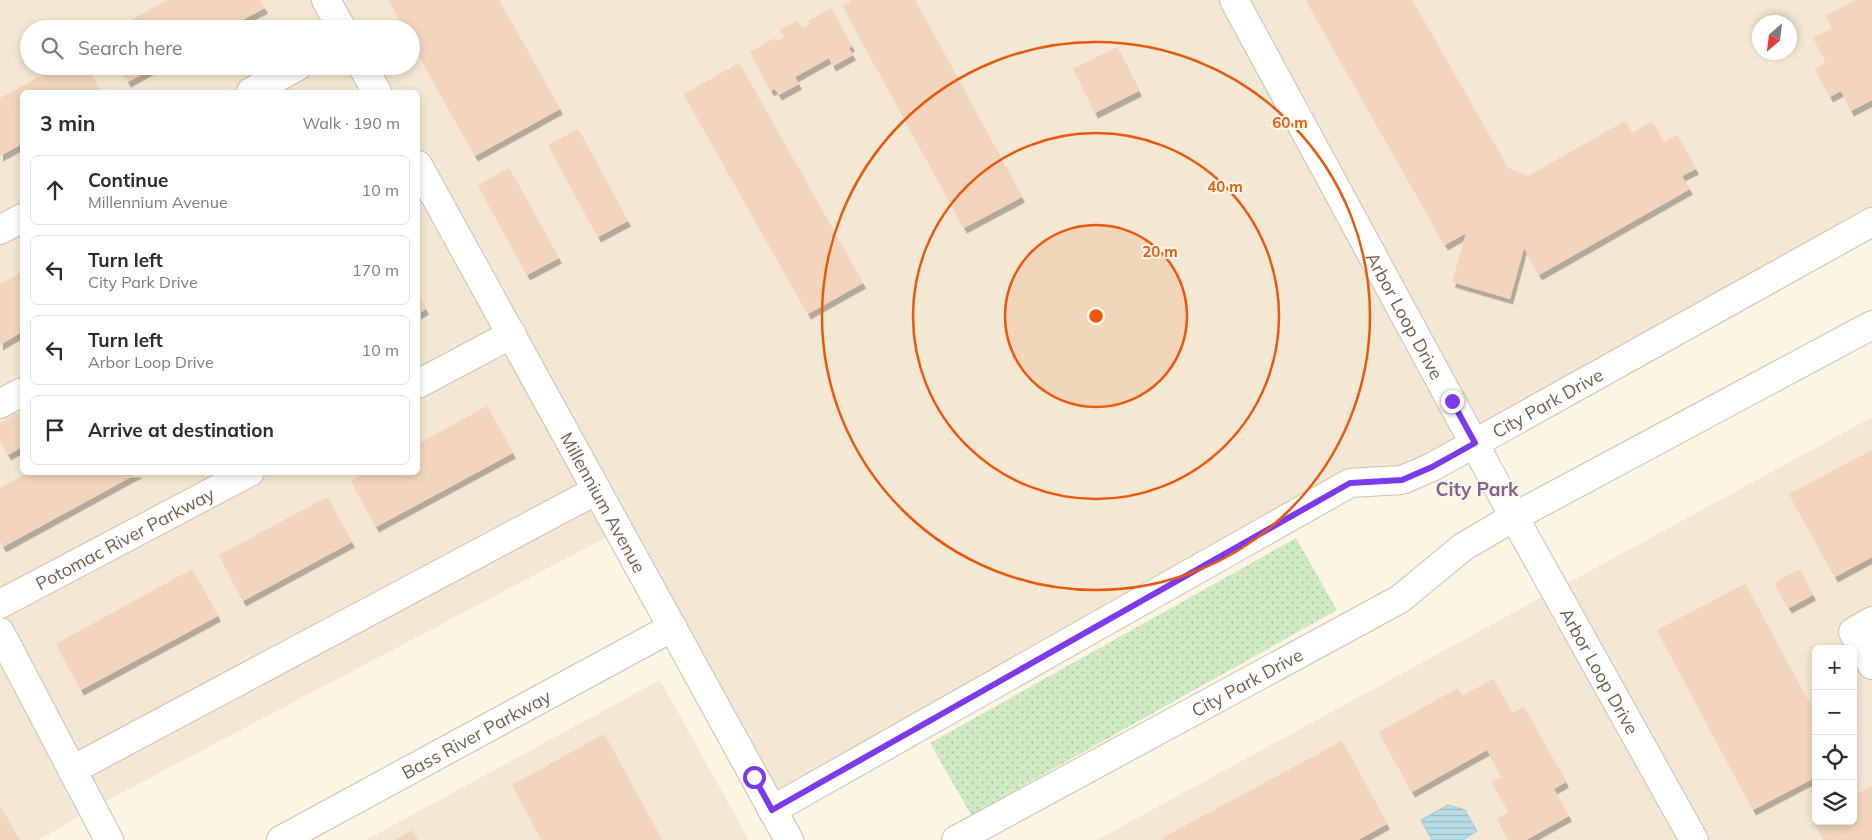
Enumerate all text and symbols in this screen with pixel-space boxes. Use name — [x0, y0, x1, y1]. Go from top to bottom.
north arrow — [1752, 15, 1797, 60]
search box — [20, 20, 420, 75]
icon: search — [38, 34, 66, 62]
text: Search here — [78, 36, 182, 60]
text: 3 min — [40, 110, 95, 136]
text: Walk · 190 m — [302, 113, 400, 133]
text: 60 m — [1272, 113, 1308, 132]
text: Continue — [88, 168, 168, 192]
icon: ahead — [41, 176, 69, 204]
text: 40 m — [1207, 177, 1243, 196]
text: 10 m — [362, 180, 399, 200]
text: Millennium Avenue — [88, 192, 228, 212]
text: 20 m — [1142, 242, 1178, 261]
text: Turn left — [88, 248, 163, 272]
street label: Arbor Loop Drive — [1361, 248, 1449, 383]
icon: left — [41, 256, 69, 284]
text: 170 m — [352, 260, 399, 280]
text: City Park Drive — [88, 272, 198, 292]
centre of rings — [1087, 307, 1105, 325]
text: Turn left — [88, 328, 163, 352]
icon: left — [41, 336, 69, 364]
text: 10 m — [362, 340, 399, 360]
text: Arbor Loop Drive — [88, 352, 214, 372]
street label: City Park Drive — [1488, 363, 1607, 443]
route end — [1441, 390, 1464, 413]
icon: arrive — [41, 416, 69, 444]
text: Arrive at destination — [88, 418, 274, 442]
street label: Millennium Avenue — [556, 428, 651, 577]
district label: City Park — [1436, 477, 1519, 501]
street label: Potomac River Parkway — [31, 481, 218, 595]
street label: Arbor Loop Drive — [1555, 603, 1644, 738]
street label: City Park Drive — [1187, 643, 1307, 722]
map controls — [1812, 645, 1857, 825]
button: + — [1812, 645, 1857, 690]
street label: Bass River Parkway — [398, 684, 555, 784]
button: − — [1812, 690, 1857, 735]
button: locate — [1812, 735, 1857, 780]
route start — [743, 766, 766, 789]
button: layers — [1812, 780, 1857, 825]

